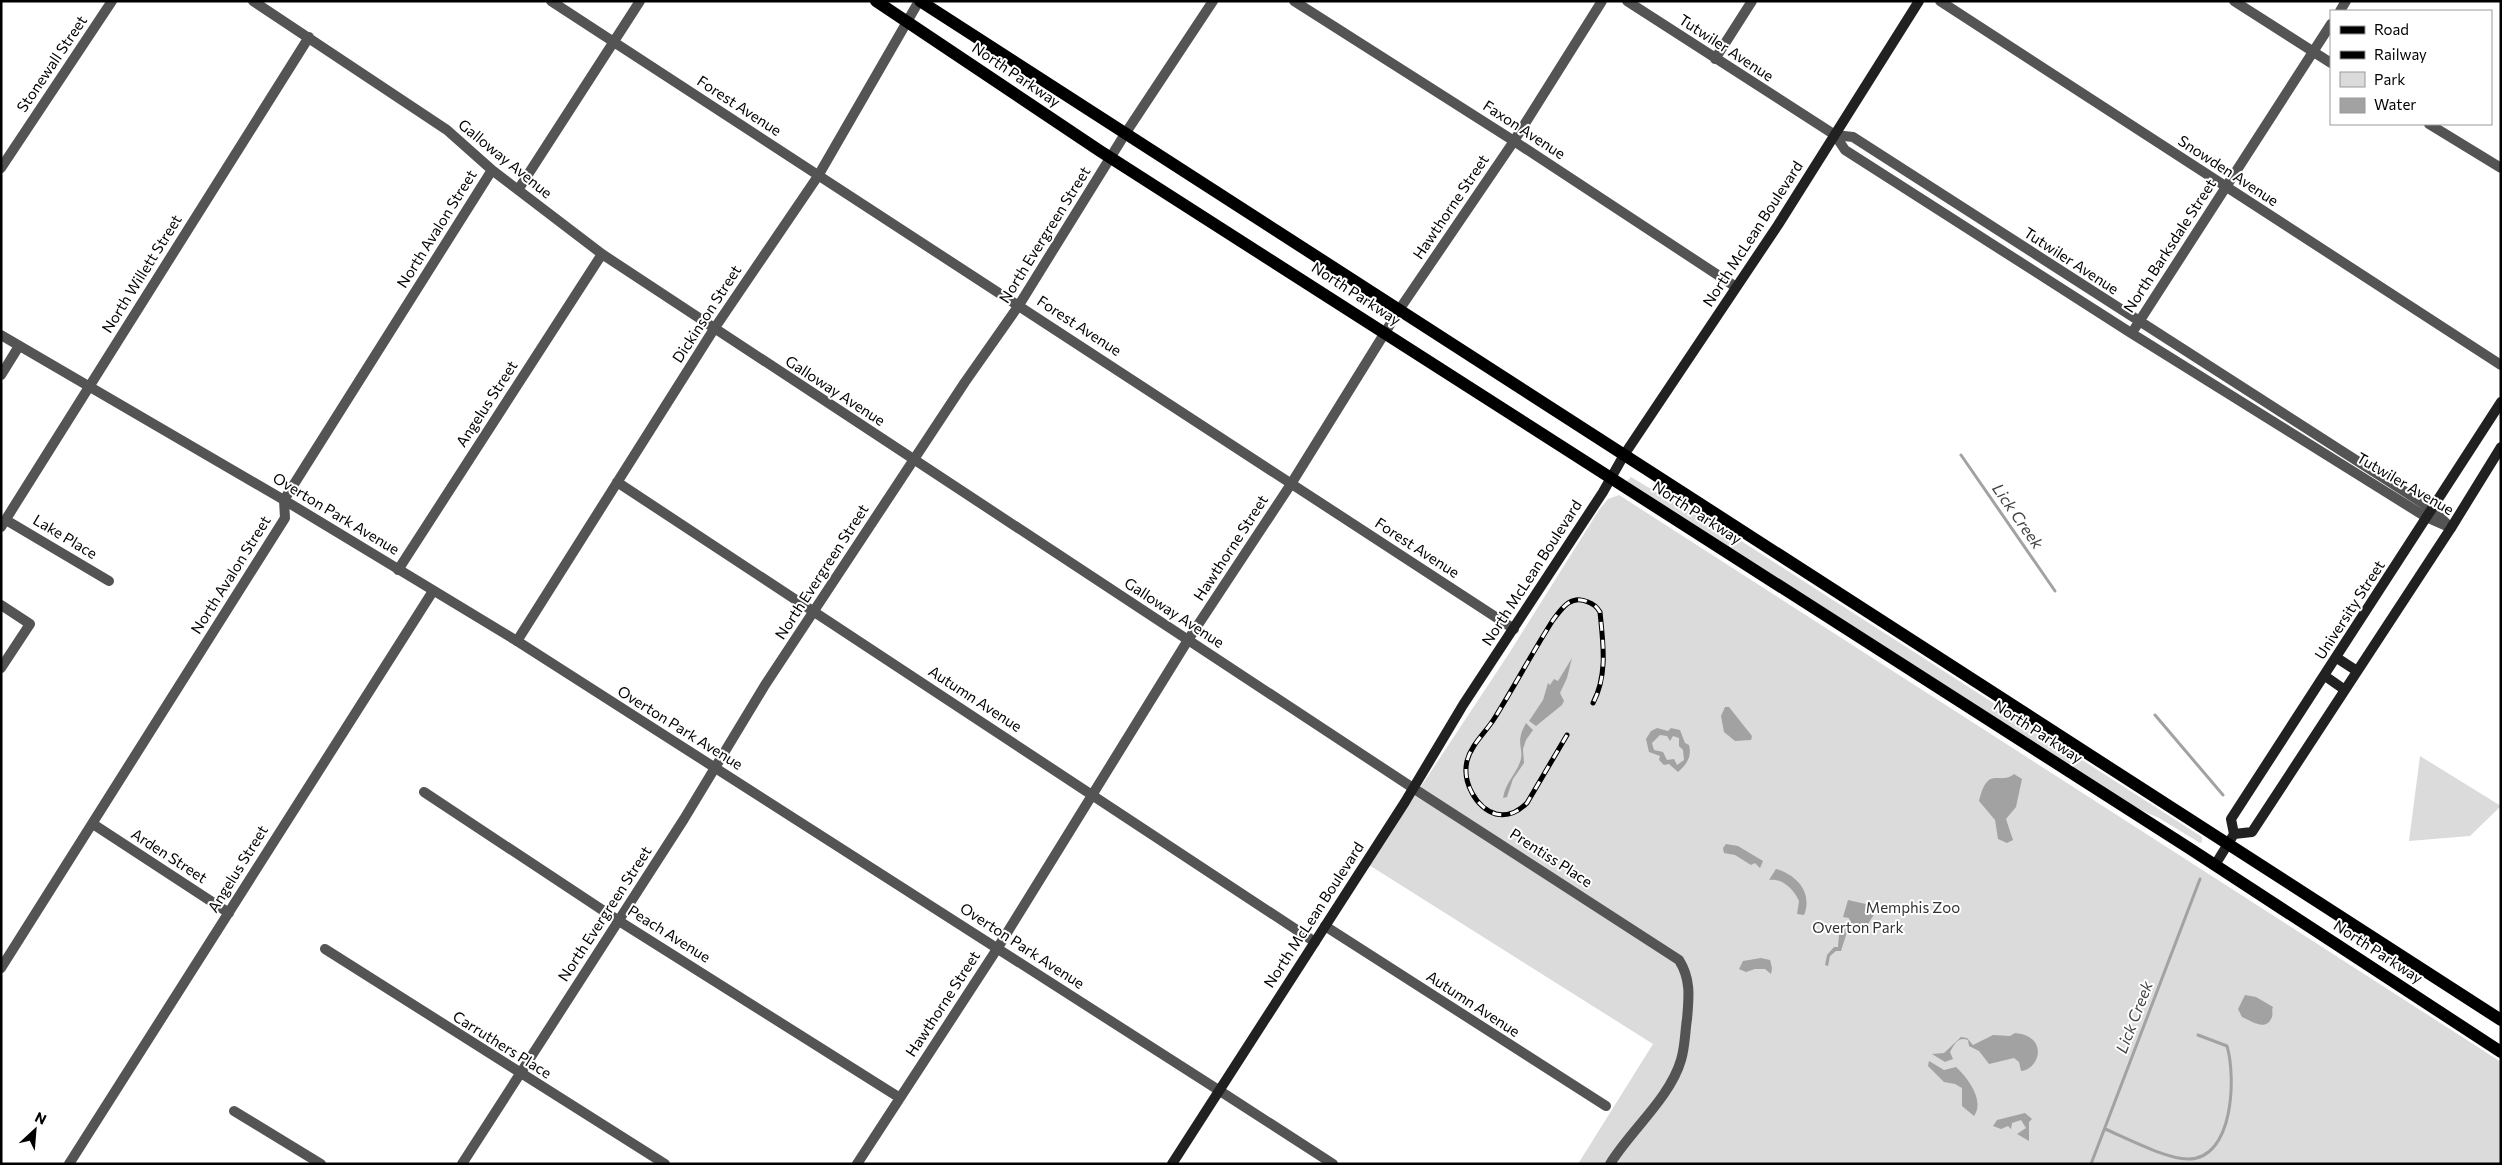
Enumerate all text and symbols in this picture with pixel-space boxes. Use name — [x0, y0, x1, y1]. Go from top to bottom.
street label: Tutwiler Avenue — [1676, 10, 1777, 85]
legend — [2330, 10, 2492, 125]
street label: Stonewall Street — [12, 12, 90, 115]
text: Road — [2374, 20, 2409, 38]
street label: North Parkway — [969, 38, 1064, 110]
text: Railway — [2374, 45, 2427, 63]
text: Park — [2374, 70, 2405, 88]
street label: Forest Avenue — [694, 71, 785, 139]
text: Water — [2374, 95, 2416, 113]
street label: Faxon Avenue — [1480, 96, 1569, 162]
street label: Galloway Avenue — [455, 115, 556, 202]
street label: Snowden Avenue — [2175, 131, 2282, 209]
street label: Hawthorne Street — [1408, 151, 1492, 262]
street label: North McLean Boulevard — [1698, 157, 1806, 310]
street label: North Evergreen Street — [995, 163, 1094, 306]
street label: North Avalon Street — [393, 166, 480, 291]
street label: North Barksdale Street — [2119, 175, 2219, 316]
street label: North Willett Street — [97, 211, 185, 336]
street label: Tutwiler Avenue — [2021, 223, 2122, 298]
street label: North Parkway — [1309, 258, 1405, 329]
street label: Dickinson Street — [668, 261, 744, 366]
street label: Forest Avenue — [1034, 291, 1125, 359]
street label: Galloway Avenue — [782, 351, 889, 429]
street label: Angelus Street — [452, 357, 521, 450]
street label: Tutwiler Avenue — [2354, 448, 2457, 518]
street label: Overton Park Avenue — [270, 468, 403, 558]
street label: North Parkway — [1650, 477, 1746, 548]
water label: Lick Creek — [1989, 479, 2048, 552]
street label: Hawthorne Street — [1189, 491, 1271, 604]
street label: North McLean Boulevard — [1477, 496, 1585, 649]
street label: North Evergreen Street — [771, 501, 872, 642]
street label: Lake Place — [30, 510, 101, 562]
street label: North Avalon Street — [187, 512, 274, 637]
street label: Forest Avenue — [1372, 513, 1463, 581]
street label: University Street — [2310, 557, 2388, 662]
street label: Galloway Avenue — [1121, 573, 1228, 651]
street label: Autumn Avenue — [925, 661, 1026, 735]
street label: Overton Park Avenue — [615, 681, 747, 773]
street label: North Parkway — [1991, 696, 2087, 767]
street label: Angelus Street — [203, 822, 271, 915]
street label: Arden Street — [128, 824, 211, 886]
street label: Prentiss Place — [1507, 824, 1596, 891]
street label: North McLean Boulevard — [1259, 838, 1367, 991]
street label: North Evergreen Street — [554, 843, 655, 984]
street label: Overton Park Avenue — [957, 898, 1088, 992]
park label: Memphis Zoo — [1866, 898, 1960, 916]
street label: Peach Avenue — [625, 901, 714, 966]
street label: North Parkway — [2331, 916, 2427, 987]
park label: Overton Park — [1812, 918, 1904, 936]
street label: Hawthorne Street — [901, 947, 983, 1060]
street label: Autumn Avenue — [1423, 966, 1524, 1040]
water label: Lick Creek — [2111, 978, 2156, 1055]
street label: Carruthers Place — [450, 1007, 555, 1082]
north arrow — [10, 1105, 60, 1155]
text: N — [32, 1108, 49, 1128]

